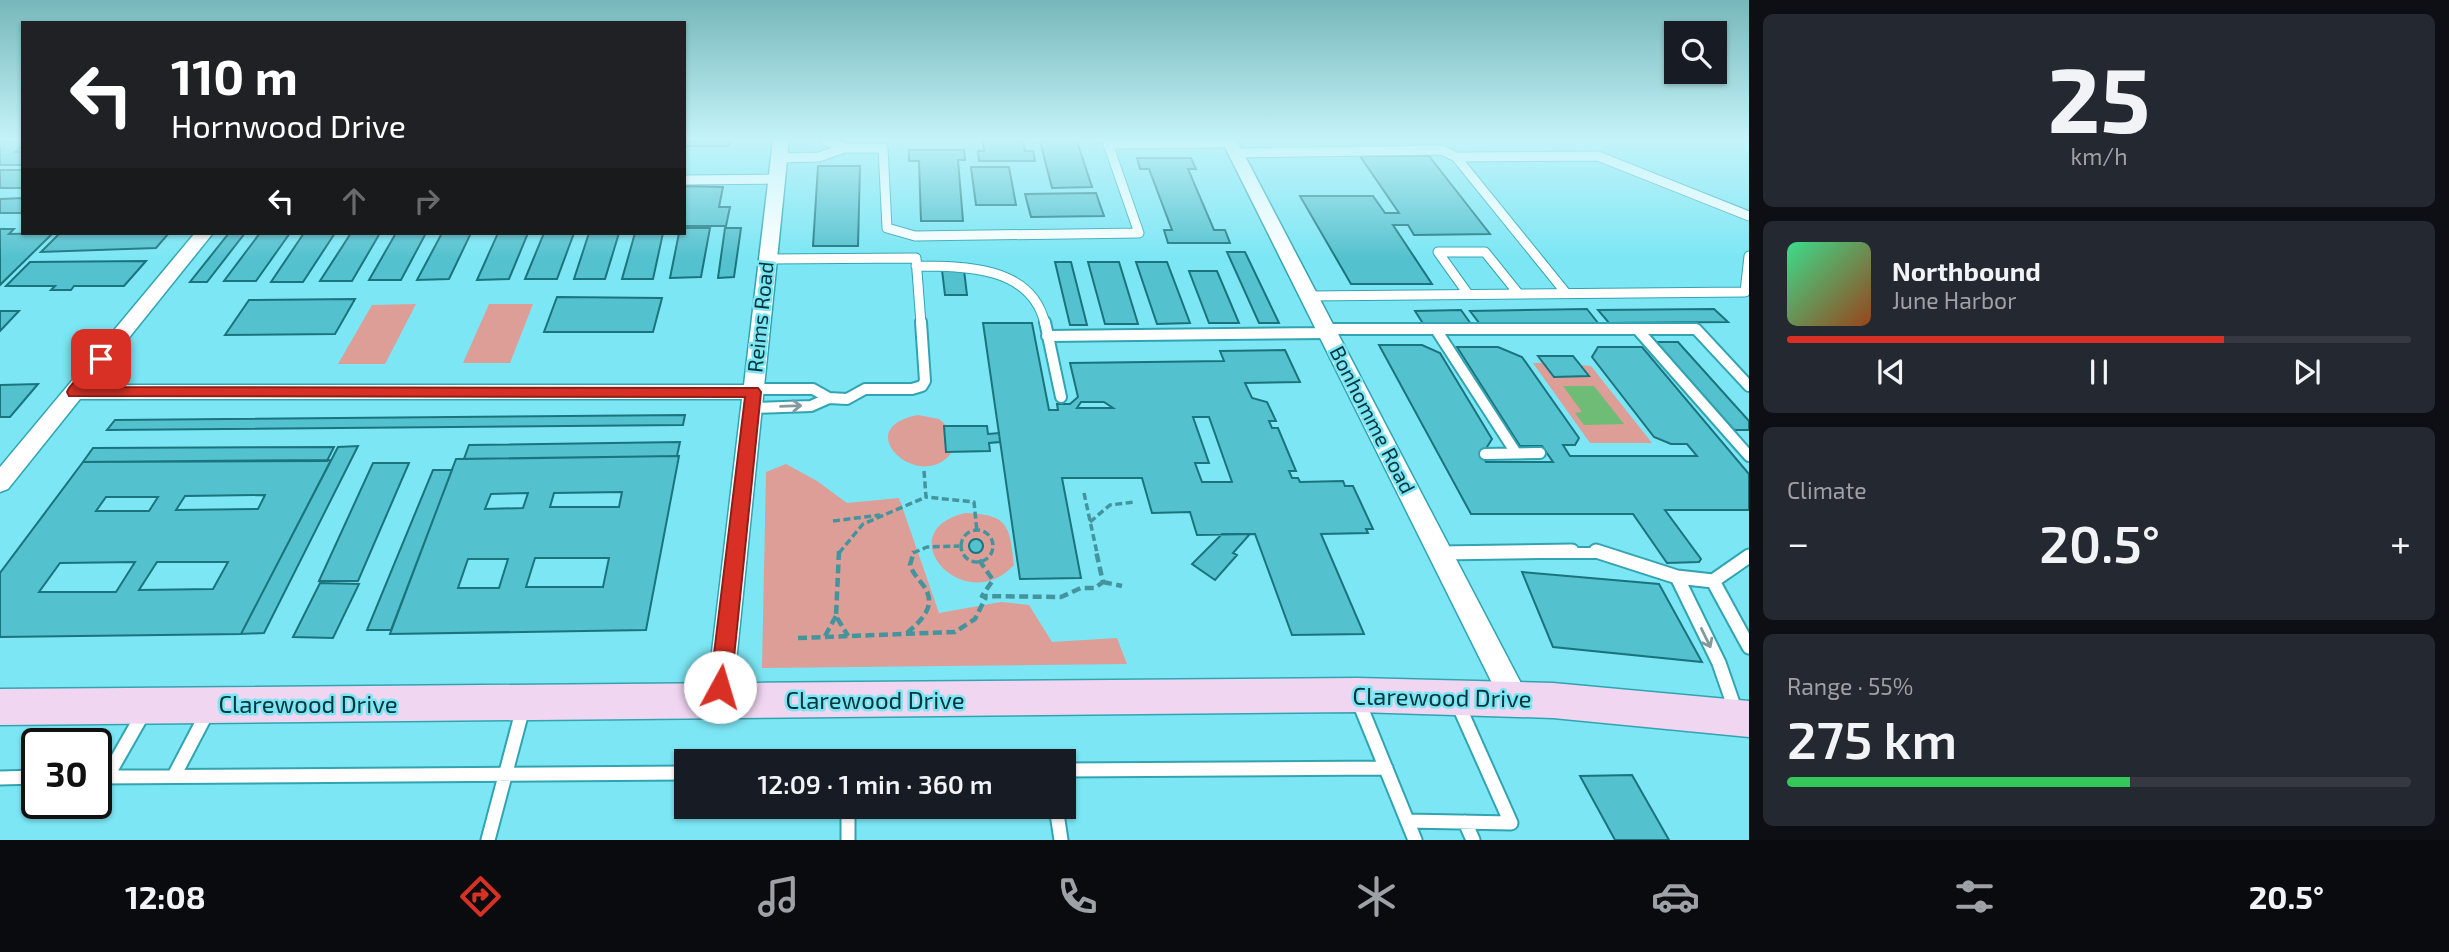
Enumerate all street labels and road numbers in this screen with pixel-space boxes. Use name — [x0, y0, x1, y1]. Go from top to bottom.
street label: Reims Road — [741, 260, 778, 374]
street label: Bonhomme Road — [1325, 341, 1421, 497]
street label: Clarewood Drive — [1352, 680, 1532, 713]
street label: Clarewood Drive — [785, 685, 965, 714]
street label: Clarewood Drive — [218, 689, 398, 718]

